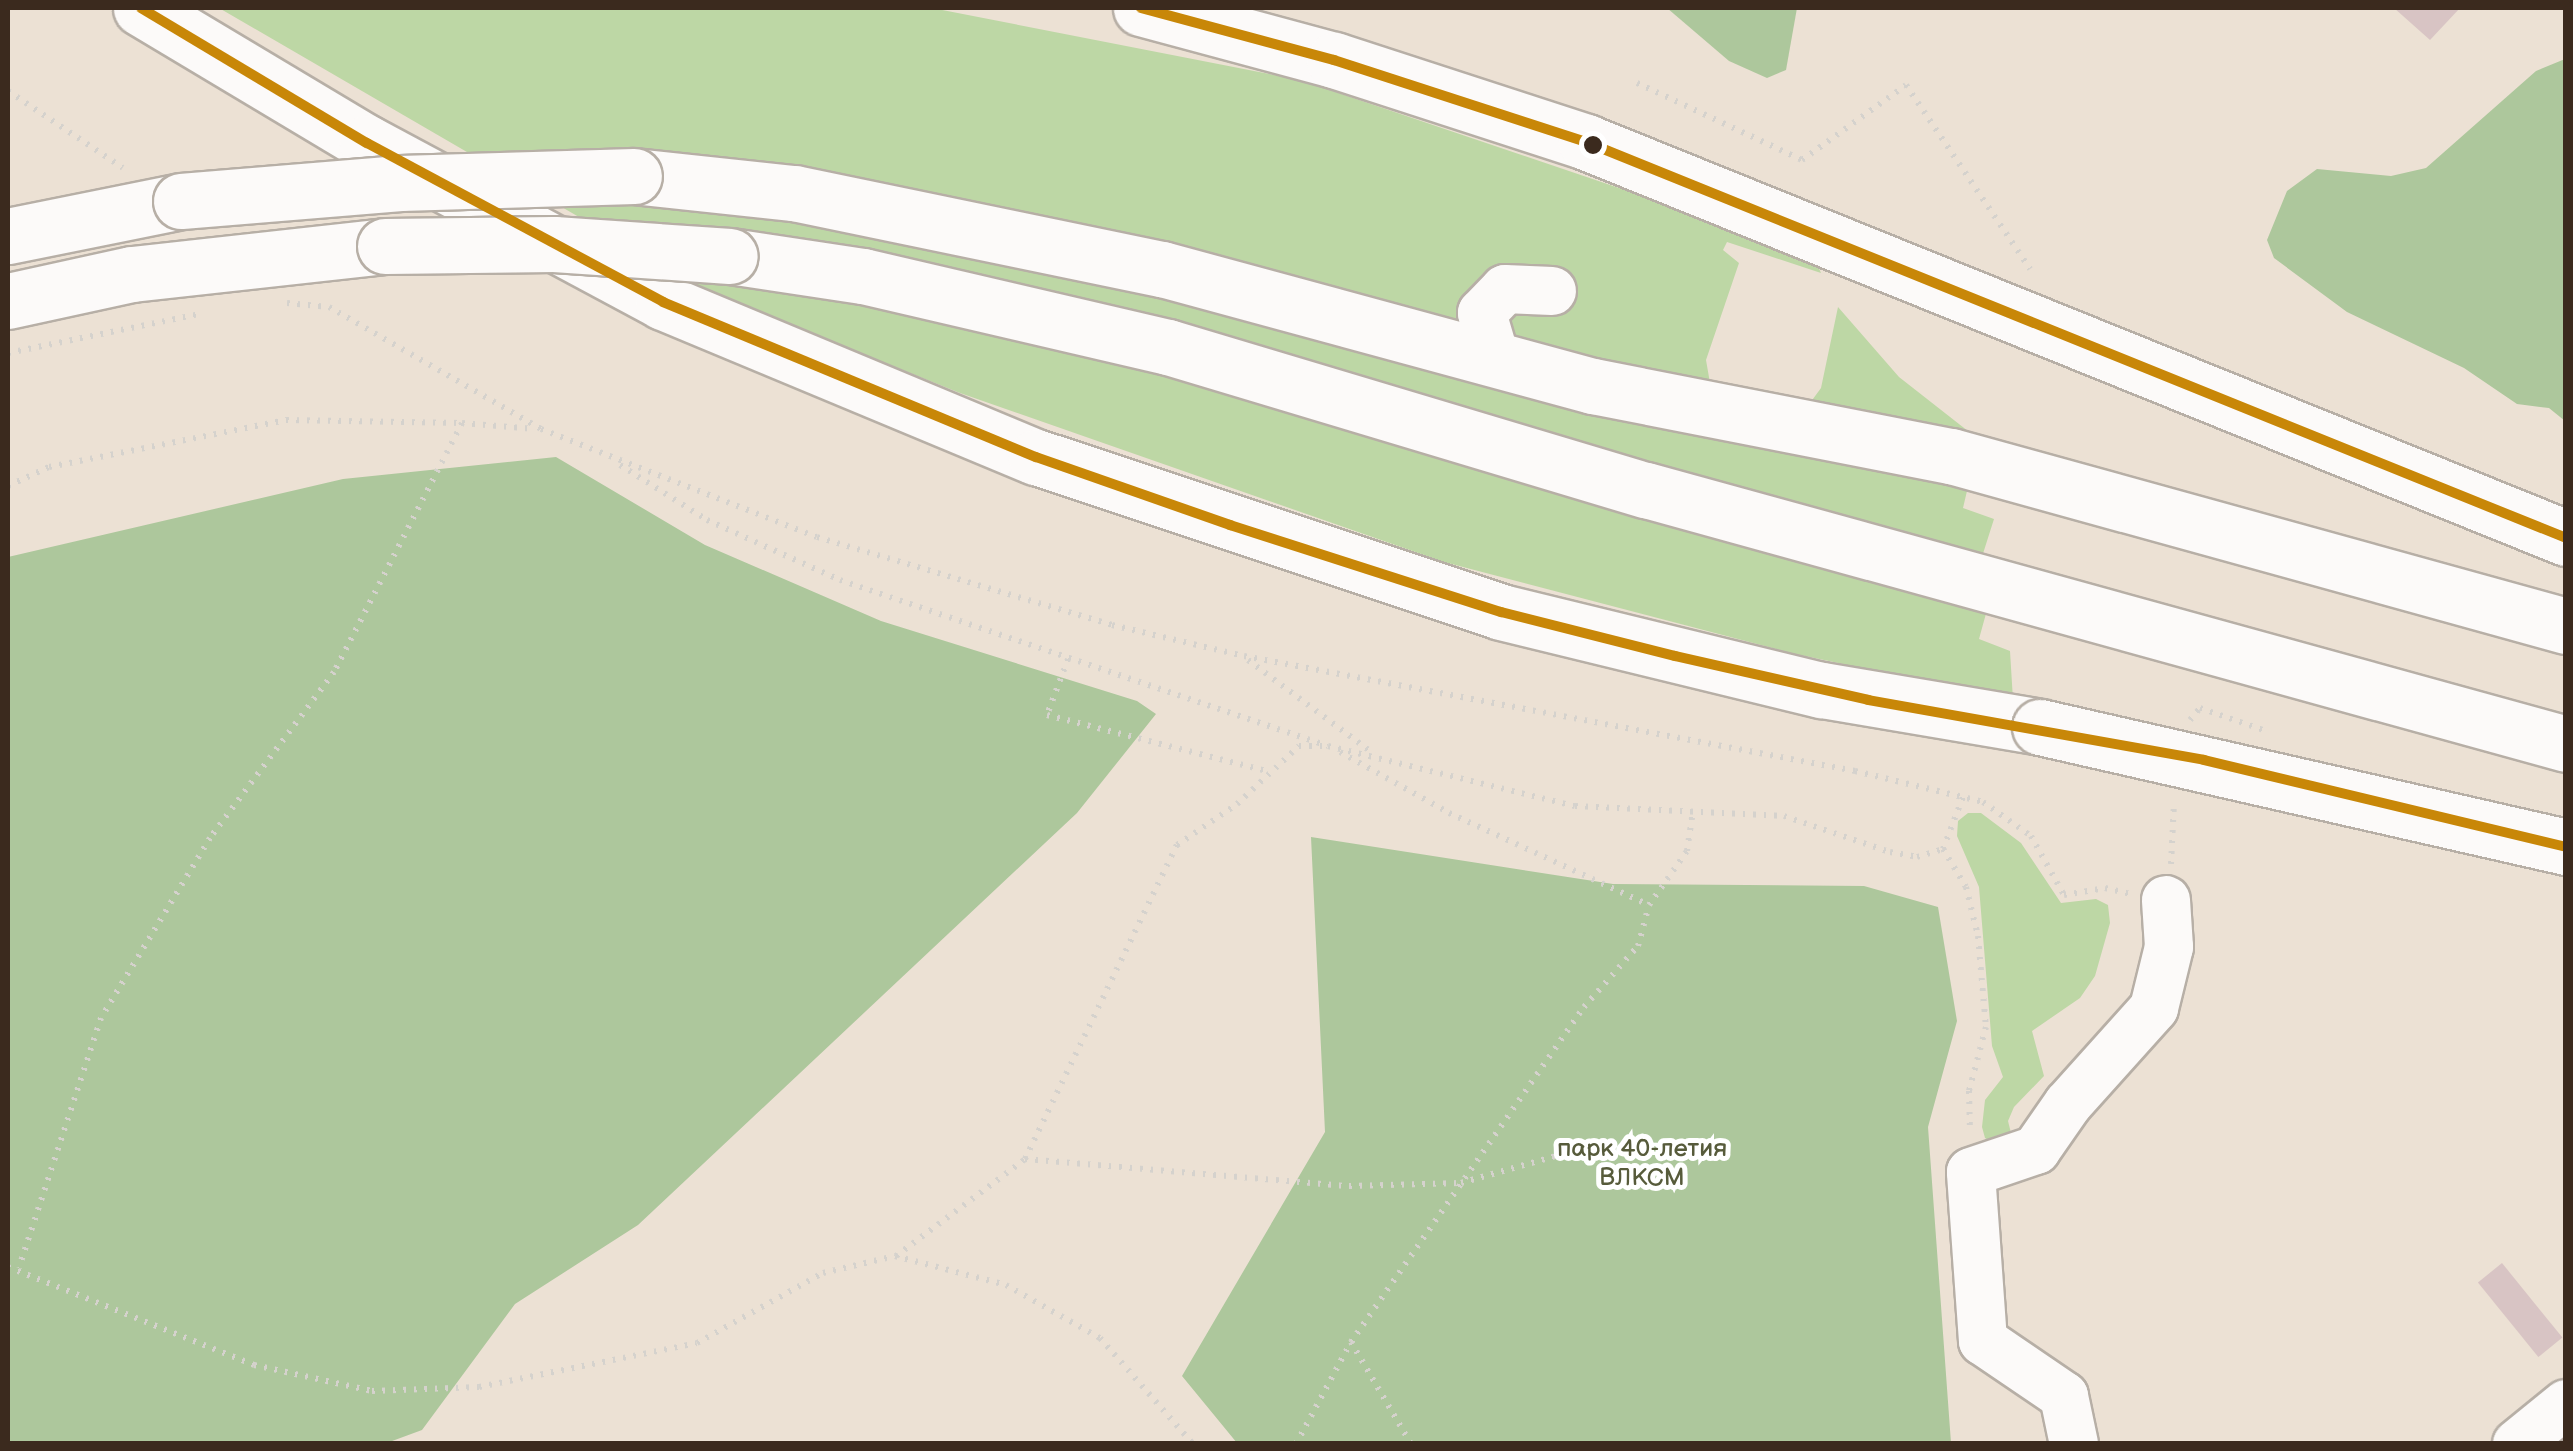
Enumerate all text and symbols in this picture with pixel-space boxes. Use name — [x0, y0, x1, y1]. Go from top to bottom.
unlabelled marker — [1583, 135, 1603, 155]
park label: парк 40-летия ВЛКСМ — [1557, 1135, 1727, 1194]

